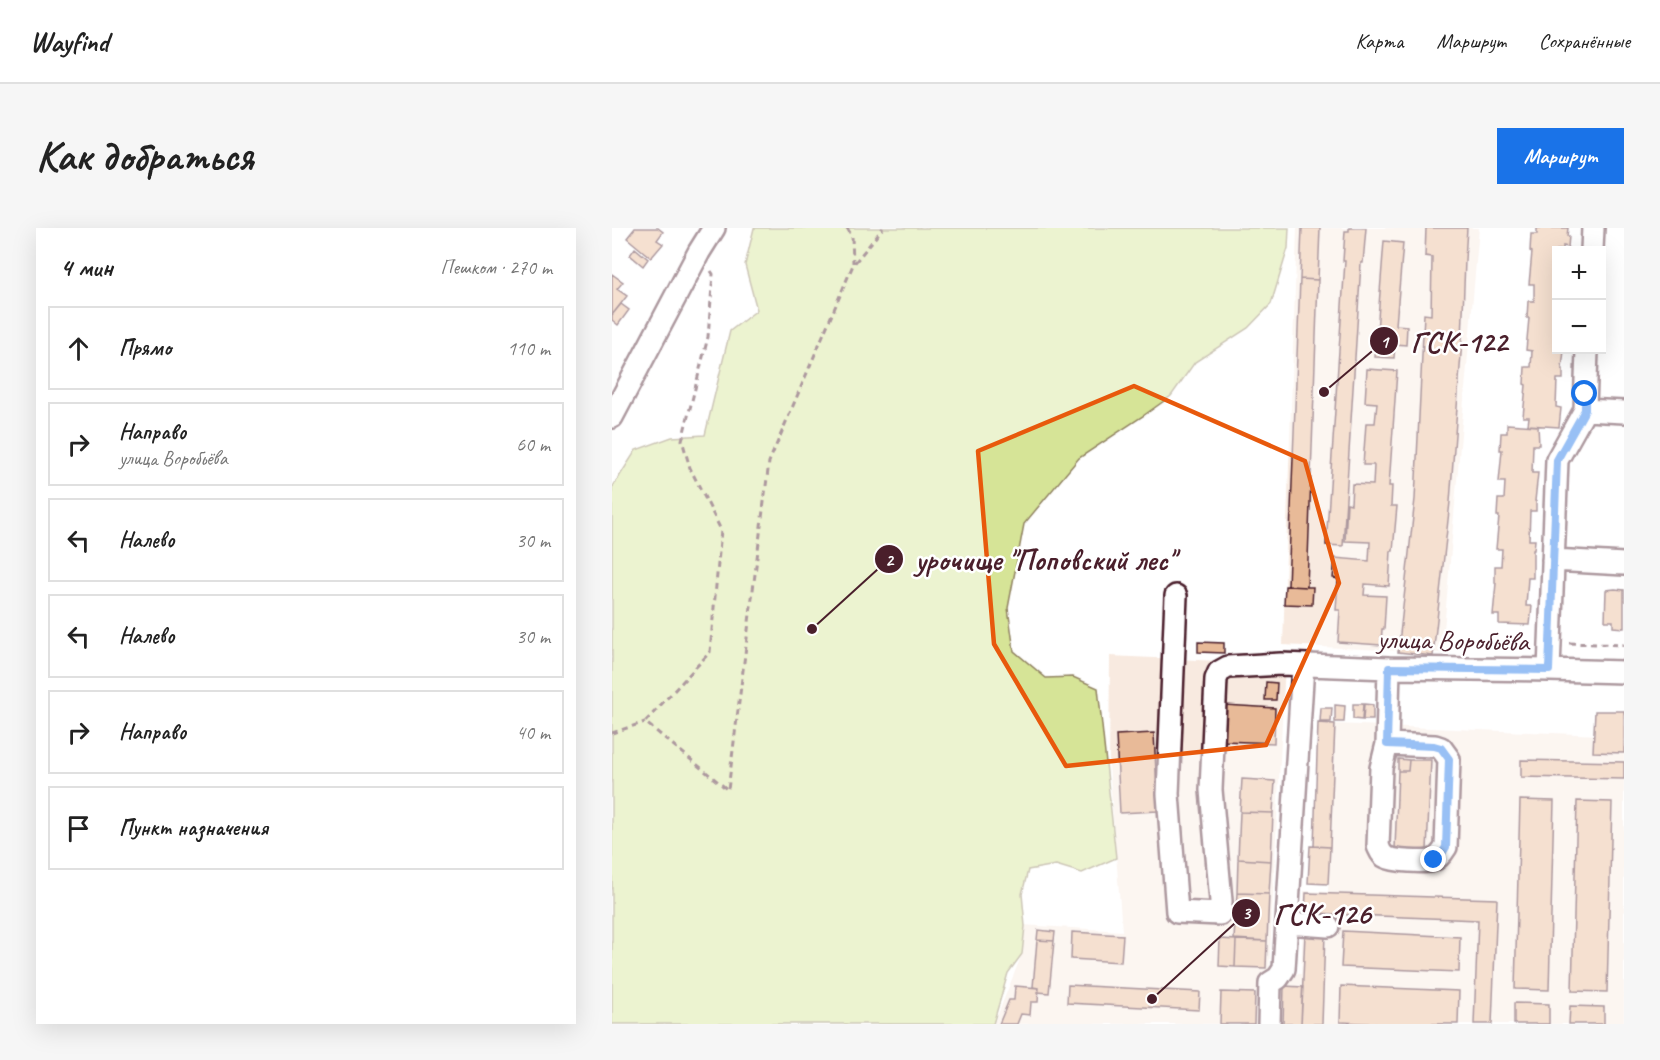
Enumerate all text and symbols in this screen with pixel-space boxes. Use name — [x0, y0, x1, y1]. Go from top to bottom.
text: Wayfind — [30, 24, 109, 59]
text: Карта — [1355, 28, 1404, 54]
text: Маршрут — [1437, 28, 1506, 54]
text: Сохранённые — [1539, 28, 1630, 54]
button: Маршрут — [1497, 128, 1624, 184]
text: Как добраться — [36, 130, 253, 183]
map controls — [1552, 246, 1606, 354]
button: + — [1552, 246, 1606, 300]
text: 4 мин — [60, 251, 113, 284]
text: Пешком · 270 m — [440, 255, 552, 280]
button: − — [1552, 300, 1606, 354]
callout: ГСК-122 — [1369, 317, 1519, 365]
text: ГСК-122 — [1411, 323, 1510, 361]
text: 1 — [1380, 331, 1390, 353]
icon: ahead — [62, 332, 95, 365]
text: Прямо — [119, 334, 171, 362]
text: 110 m — [507, 336, 550, 361]
route start — [1571, 380, 1597, 406]
text: Направо — [119, 418, 186, 446]
icon: right — [62, 428, 95, 461]
text: 60 m — [516, 432, 550, 457]
text: улица Воробьёва — [119, 446, 227, 471]
icon: left — [62, 524, 95, 557]
text: Налево — [119, 526, 175, 554]
text: 30 m — [516, 528, 550, 553]
callout: урочище "Поповский лес" — [874, 535, 1187, 583]
text: урочище "Поповский лес" — [912, 541, 1182, 579]
text: 2 — [885, 549, 895, 571]
icon: left — [62, 620, 95, 653]
street label: улица Воробьёва — [1375, 621, 1531, 659]
text: Налево — [119, 622, 175, 650]
text: 30 m — [516, 624, 550, 649]
icon: right — [62, 716, 95, 749]
text: Направо — [119, 718, 186, 746]
text: 40 m — [516, 720, 550, 745]
icon: arrive — [62, 812, 95, 845]
text: Пункт назначения — [119, 814, 268, 842]
route end — [1420, 846, 1446, 872]
callout: ГСК-126 — [1231, 889, 1382, 937]
text: ГСК-126 — [1273, 895, 1372, 933]
text: 3 — [1242, 902, 1252, 924]

